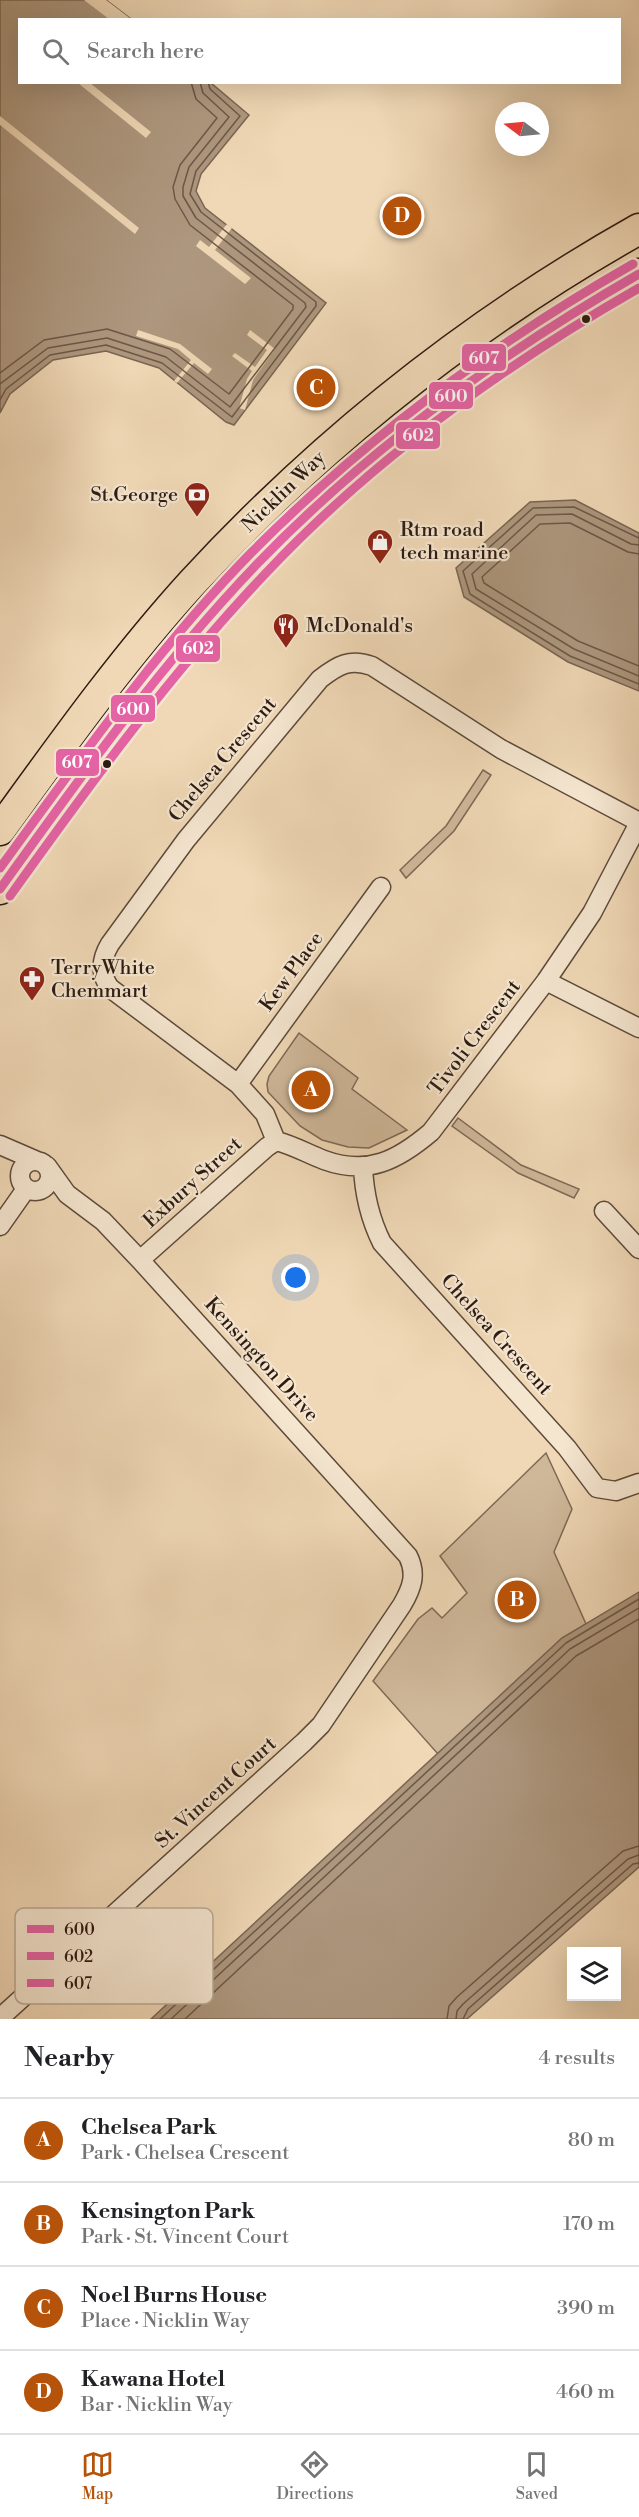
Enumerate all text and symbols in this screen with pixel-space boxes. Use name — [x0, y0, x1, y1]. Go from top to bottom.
search box — [18, 18, 621, 84]
icon: search — [39, 35, 72, 68]
text: Search here — [87, 38, 204, 65]
north arrow — [495, 102, 549, 156]
pin: D — [382, 194, 422, 238]
unlabelled marker — [580, 313, 592, 325]
line badge: 607 — [461, 343, 507, 372]
text: 607 — [468, 349, 500, 369]
pin: C — [296, 366, 336, 410]
line badge: 600 — [428, 381, 474, 410]
text: 600 — [434, 387, 468, 407]
line badge: 602 — [395, 421, 441, 450]
text: 602 — [402, 426, 434, 446]
street label: Nicklin Way — [237, 446, 331, 538]
bank icon: St.George — [182, 480, 212, 518]
place label: St.George — [90, 483, 178, 508]
place label: Rtm road tech marine — [400, 518, 508, 566]
shop icon: Rtm road tech marine — [365, 527, 395, 565]
restaurant icon: McDonald's — [271, 611, 301, 649]
place label: McDonald's — [306, 614, 413, 639]
line badge: 602 — [175, 634, 221, 663]
text: 602 — [182, 639, 214, 659]
street label: Chelsea Crescent — [164, 693, 282, 827]
line badge: 600 — [110, 694, 156, 723]
text: 600 — [116, 700, 150, 720]
line badge: 607 — [55, 748, 100, 777]
text: 607 — [61, 753, 93, 773]
unlabelled marker — [101, 758, 113, 770]
street label: Kew Place — [255, 927, 329, 1017]
place label: TerryWhite Chemmart — [51, 956, 155, 1004]
pharmacy icon: TerryWhite Chemmart — [17, 964, 47, 1002]
street label: Tivoli Crescent — [423, 975, 527, 1101]
pin: A — [292, 1068, 330, 1112]
street label: Exbury Street — [138, 1132, 248, 1234]
your location — [281, 1263, 310, 1292]
street label: Chelsea Crescent — [435, 1269, 557, 1401]
street label: Kensington Drive — [198, 1292, 324, 1428]
pin: B — [498, 1578, 536, 1622]
street label: St. Vincent Court — [150, 1732, 282, 1854]
legend — [15, 1908, 213, 2004]
text: 600 — [64, 1920, 95, 1940]
text: 602 — [64, 1947, 93, 1967]
map controls — [567, 1947, 621, 2001]
button: layers — [567, 1947, 621, 2001]
text: 607 — [64, 1974, 92, 1994]
text: Nearby — [24, 2042, 114, 2074]
text: 4 results — [538, 2046, 615, 2071]
text: Chelsea Park — [81, 2114, 217, 2141]
text: A — [36, 2128, 51, 2153]
text: 80 m — [568, 2128, 615, 2153]
text: Park · Chelsea Crescent — [81, 2141, 289, 2166]
text: Kensington Park — [81, 2198, 255, 2225]
text: B — [36, 2212, 51, 2237]
text: 170 m — [563, 2212, 615, 2237]
text: Park · St. Vincent Court — [81, 2225, 289, 2250]
text: Noel Burns House — [81, 2282, 267, 2309]
text: C — [36, 2296, 51, 2321]
text: 390 m — [557, 2296, 615, 2321]
text: Place · Nicklin Way — [81, 2309, 250, 2334]
text: Kawana Hotel — [81, 2366, 225, 2393]
text: D — [36, 2380, 51, 2405]
text: 460 m — [556, 2380, 615, 2405]
text: Bar · Nicklin Way — [81, 2393, 233, 2418]
tab: Map — [81, 2448, 114, 2504]
tab: Directions — [276, 2448, 354, 2504]
tab: Saved — [516, 2448, 558, 2504]

